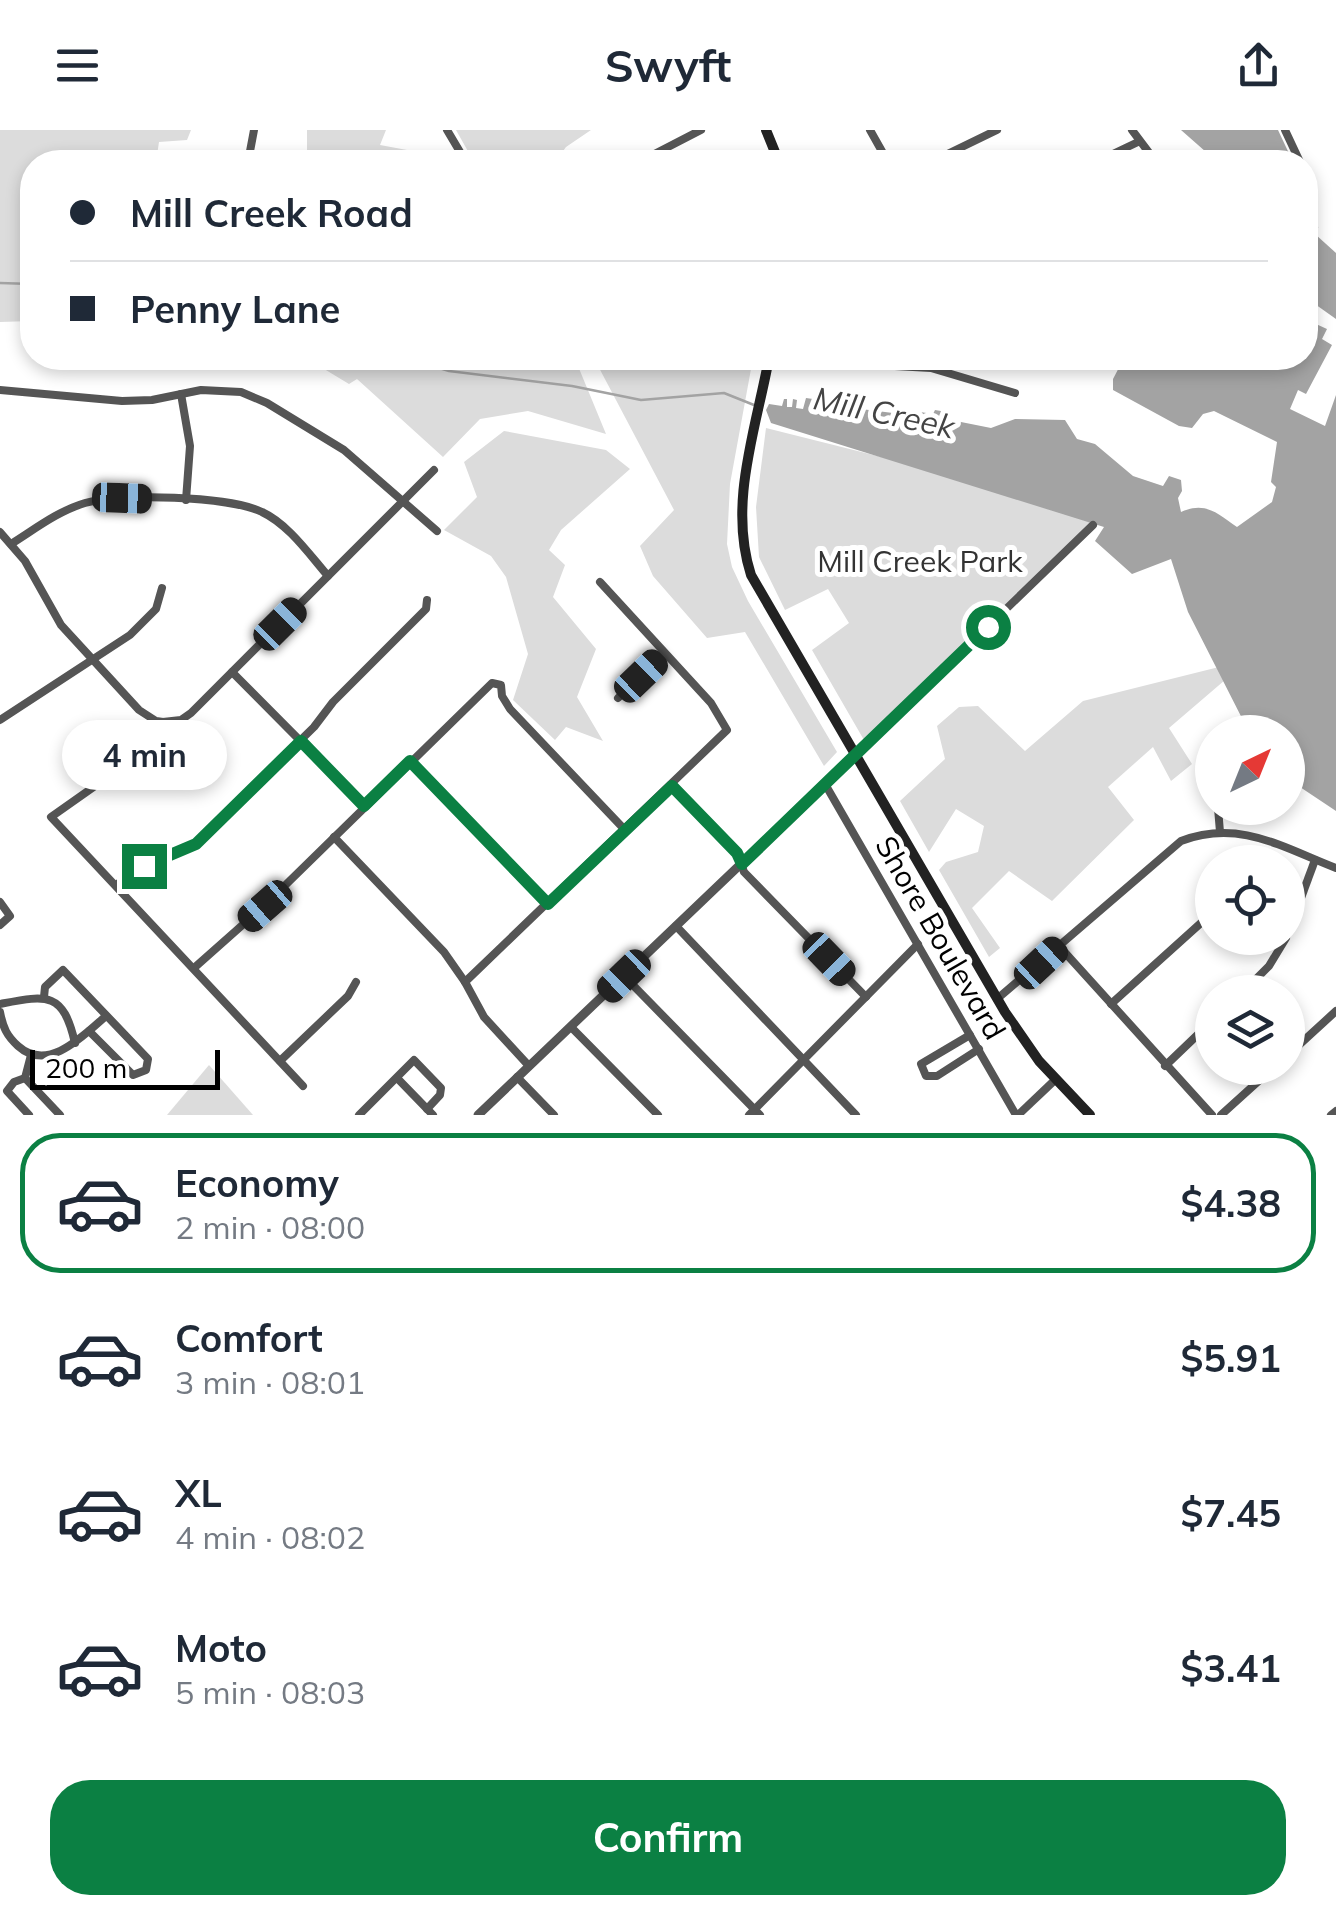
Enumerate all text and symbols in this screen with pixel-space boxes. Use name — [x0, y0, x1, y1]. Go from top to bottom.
text: Swyft — [605, 37, 731, 93]
icon: menu — [50, 38, 105, 93]
icon: share — [1231, 38, 1286, 93]
text: Mill Creek Road — [130, 189, 413, 237]
text: Penny Lane — [130, 285, 340, 333]
water label: Mill Creek — [810, 378, 960, 447]
car — [91, 482, 153, 514]
park label: Mill Creek Park — [817, 542, 1023, 580]
car — [248, 592, 312, 656]
route start — [966, 605, 1011, 650]
car — [609, 644, 673, 708]
north arrow — [1195, 715, 1305, 825]
map controls — [1195, 715, 1305, 1085]
callout: 4 min — [62, 721, 226, 791]
text: 4 min — [102, 735, 187, 775]
street label: Shore Boulevard — [867, 829, 1014, 1046]
route end — [122, 844, 167, 889]
button: locate — [1195, 845, 1305, 955]
car — [233, 875, 297, 937]
car — [797, 927, 861, 991]
car — [1009, 932, 1073, 994]
car — [592, 944, 656, 1008]
button: layers — [1195, 975, 1305, 1085]
scale bar — [30, 1045, 220, 1090]
text: 200 m — [45, 1050, 127, 1085]
icon: car — [55, 1158, 145, 1248]
text: Economy — [175, 1159, 339, 1207]
text: $4.38 — [1180, 1179, 1281, 1227]
text: 2 min · 08:00 — [175, 1207, 365, 1247]
icon: car — [55, 1313, 145, 1403]
text: Comfort — [175, 1314, 323, 1362]
text: $5.91 — [1180, 1334, 1281, 1382]
text: 3 min · 08:01 — [175, 1362, 365, 1402]
icon: car — [55, 1468, 145, 1558]
text: XL — [175, 1469, 222, 1517]
text: $7.45 — [1180, 1489, 1281, 1537]
text: 4 min · 08:02 — [175, 1517, 365, 1557]
icon: car — [55, 1623, 145, 1713]
text: Moto — [175, 1624, 267, 1672]
text: $3.41 — [1180, 1644, 1281, 1692]
text: 5 min · 08:03 — [175, 1672, 365, 1712]
button: Confirm — [50, 1780, 1286, 1895]

